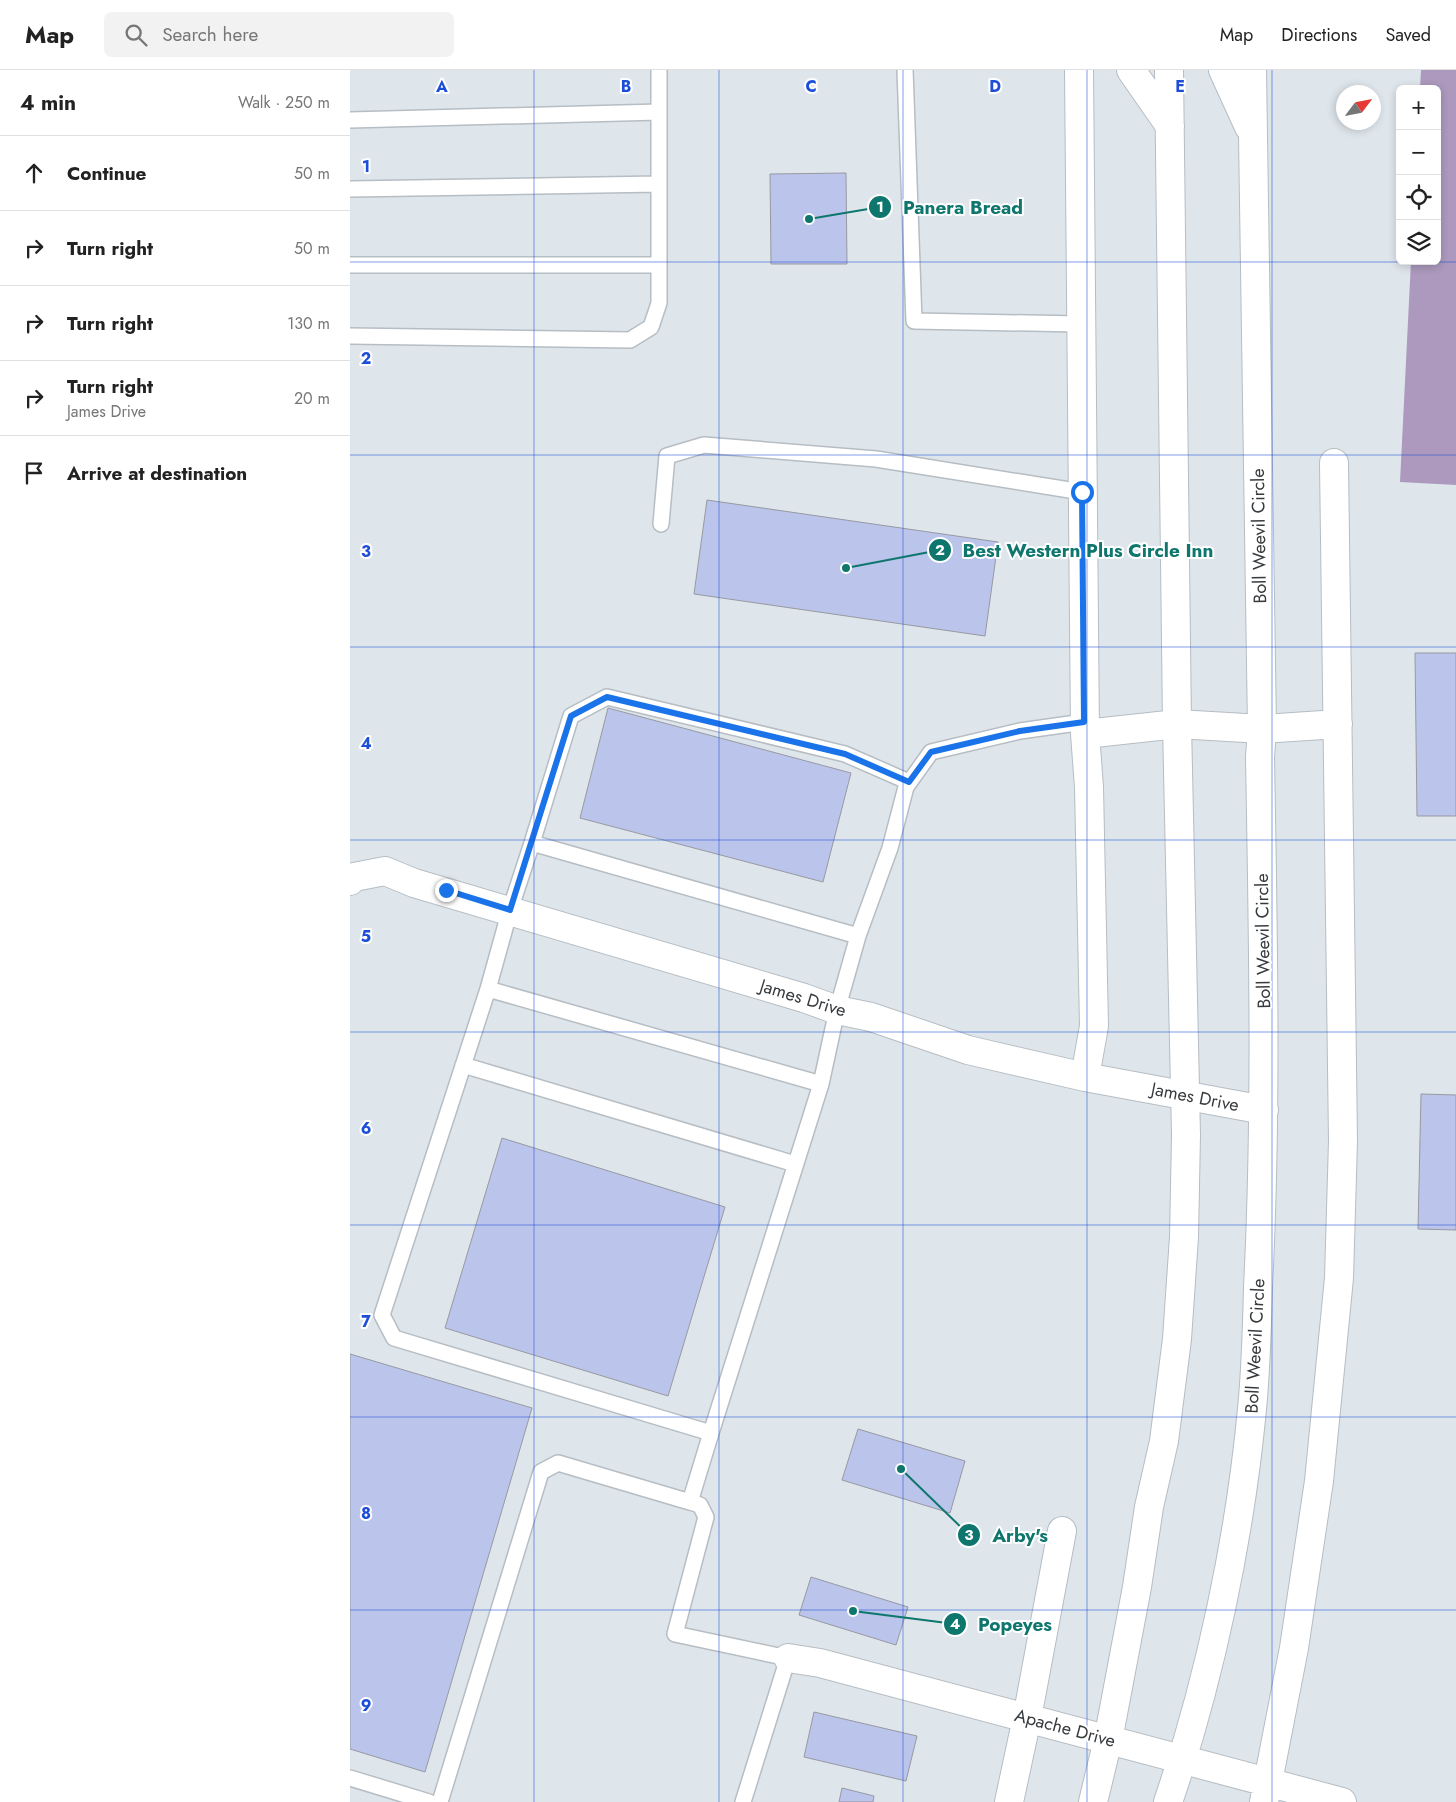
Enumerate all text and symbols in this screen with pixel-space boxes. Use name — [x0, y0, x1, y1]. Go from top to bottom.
search box — [104, 12, 454, 57]
text: Map — [25, 17, 74, 52]
icon: search — [122, 21, 150, 49]
text: Search here — [162, 21, 258, 48]
text: Map — [1220, 22, 1253, 48]
text: Directions — [1281, 22, 1357, 48]
text: Saved — [1385, 22, 1431, 48]
text: A — [435, 75, 448, 98]
text: B — [621, 75, 631, 98]
text: C — [805, 75, 817, 98]
text: D — [989, 75, 1001, 98]
text: E — [1175, 75, 1185, 98]
north arrow — [1336, 85, 1381, 130]
map controls — [1396, 85, 1441, 265]
button: + — [1396, 85, 1441, 130]
text: 4 min — [20, 88, 76, 118]
text: Walk · 250 m — [238, 91, 330, 114]
button: − — [1396, 130, 1441, 175]
text: 1 — [362, 155, 370, 178]
icon: ahead — [20, 159, 48, 187]
text: Continue — [67, 160, 146, 187]
text: 50 m — [294, 162, 330, 185]
button: locate — [1396, 175, 1441, 220]
callout: Panera Bread — [868, 190, 1033, 224]
text: Panera Bread — [903, 194, 1023, 221]
text: 1 — [876, 196, 884, 218]
button: layers — [1396, 220, 1441, 265]
icon: right — [20, 234, 48, 262]
text: Turn right — [67, 235, 153, 262]
text: 50 m — [294, 237, 330, 260]
icon: right — [20, 309, 48, 337]
text: Turn right — [67, 310, 153, 337]
text: 130 m — [287, 312, 330, 335]
text: 2 — [361, 347, 371, 370]
text: Turn right — [67, 373, 153, 400]
icon: right — [20, 384, 48, 412]
text: 20 m — [294, 387, 330, 410]
text: James Drive — [67, 400, 146, 423]
icon: arrive — [20, 459, 48, 487]
text: Arrive at destination — [67, 460, 247, 487]
street label: Boll Weevil Circle — [1245, 468, 1273, 604]
route start — [1071, 481, 1094, 504]
callout: Best Western Plus Circle Inn — [927, 533, 1223, 567]
text: Best Western Plus Circle Inn — [963, 537, 1213, 564]
text: 2 — [935, 539, 945, 561]
text: 3 — [361, 540, 371, 563]
text: 4 — [360, 732, 372, 755]
street label: Boll Weevil Circle — [1249, 873, 1277, 1009]
route end — [435, 879, 458, 902]
text: 5 — [361, 925, 371, 948]
street label: James Drive — [755, 972, 849, 1023]
street label: James Drive — [1147, 1075, 1241, 1118]
text: 6 — [361, 1117, 371, 1140]
street label: Boll Weevil Circle — [1238, 1278, 1272, 1414]
text: 7 — [361, 1310, 371, 1333]
text: 8 — [361, 1502, 371, 1525]
callout: Arby's — [957, 1518, 1057, 1552]
text: Arby's — [991, 1522, 1048, 1549]
text: 3 — [964, 1524, 974, 1546]
callout: Popeyes — [943, 1607, 1062, 1641]
text: Popeyes — [978, 1611, 1052, 1638]
text: 4 — [950, 1613, 960, 1635]
text: 9 — [361, 1694, 371, 1717]
street label: Apache Drive — [1012, 1702, 1118, 1754]

